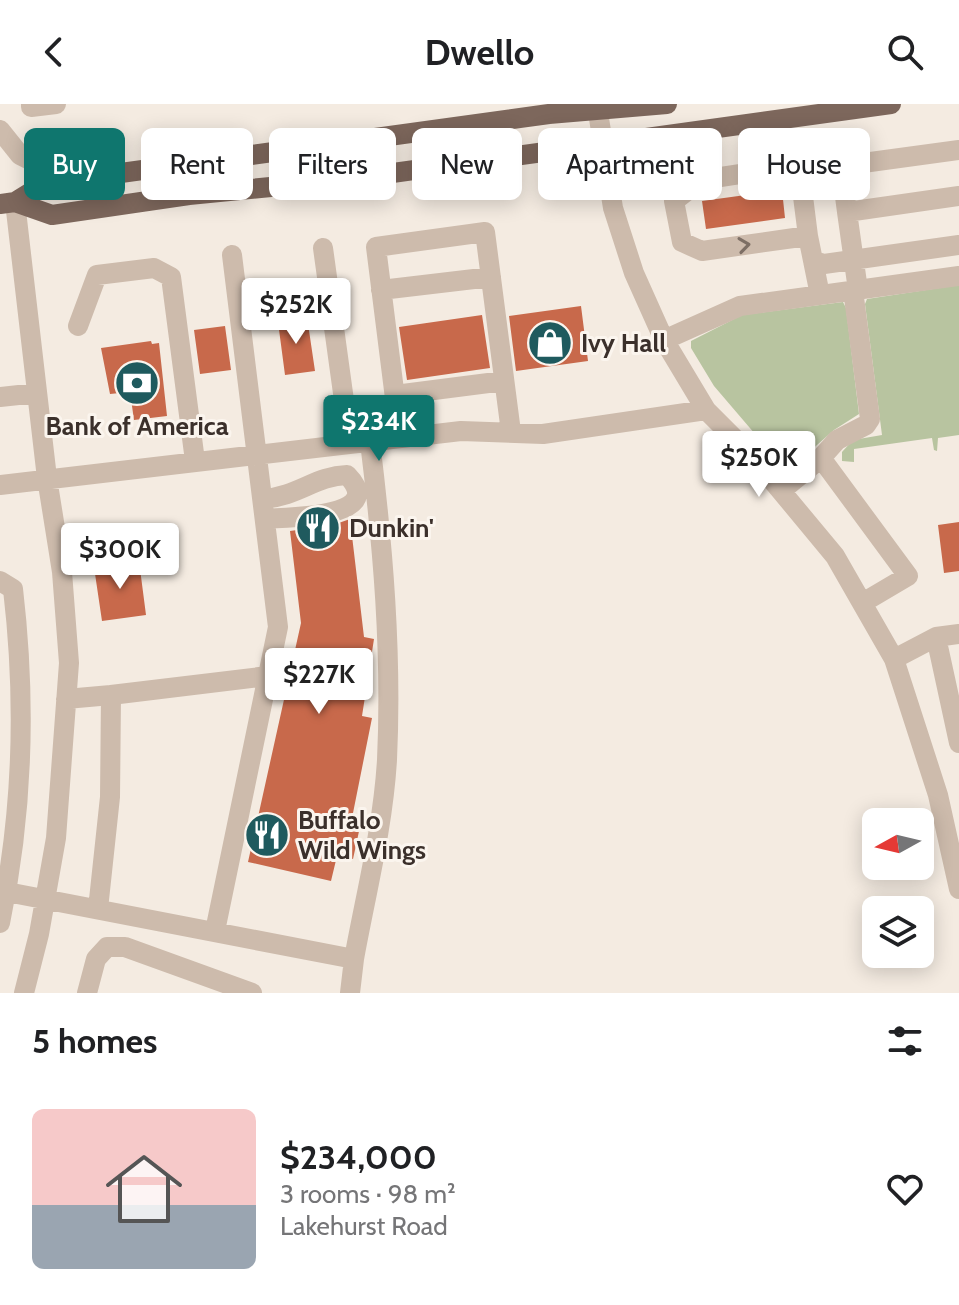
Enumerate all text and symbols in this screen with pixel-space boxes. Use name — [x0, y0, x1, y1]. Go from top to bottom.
icon: back — [32, 30, 76, 74]
text: Dwello — [425, 30, 534, 74]
icon: search — [883, 30, 927, 74]
chip: Buy — [24, 128, 125, 200]
chip: Rent — [141, 128, 253, 200]
chip: Filters — [269, 128, 396, 200]
chip: New — [412, 128, 522, 200]
chip: Apartment — [538, 128, 722, 200]
chip: House — [738, 128, 870, 200]
one-way arrow — [737, 237, 751, 254]
pin: $252K — [240, 278, 352, 346]
text: $252K — [260, 288, 332, 320]
shop icon: Ivy Hall — [526, 319, 574, 367]
place label: Ivy Hall — [581, 327, 666, 359]
bank icon: Bank of America — [113, 359, 161, 407]
pin: $234K — [323, 395, 435, 463]
text: $234K — [341, 405, 417, 437]
place label: Bank of America — [45, 410, 229, 442]
pin: $250K — [703, 431, 815, 499]
text: $250K — [720, 441, 798, 473]
restaurant icon: Dunkin' — [294, 504, 342, 552]
place label: Dunkin' — [349, 512, 434, 544]
pin: $300K — [64, 523, 176, 591]
text: $300K — [79, 533, 161, 565]
pin: $227K — [263, 648, 375, 716]
text: $227K — [283, 658, 355, 690]
place label: Buffalo Wild Wings — [298, 804, 426, 866]
north arrow — [862, 808, 934, 880]
map controls — [862, 808, 934, 968]
restaurant icon: Buffalo Wild Wings — [243, 811, 291, 859]
button: layers — [862, 896, 934, 968]
icon: filters — [883, 1019, 927, 1063]
text: 5 homes — [32, 1020, 157, 1062]
text: $234,000 — [280, 1136, 437, 1178]
icon: home — [96, 1141, 192, 1237]
icon: heart — [883, 1167, 927, 1211]
text: 3 rooms · 98 m² — [280, 1178, 456, 1210]
text: Lakehurst Road — [280, 1210, 448, 1242]

